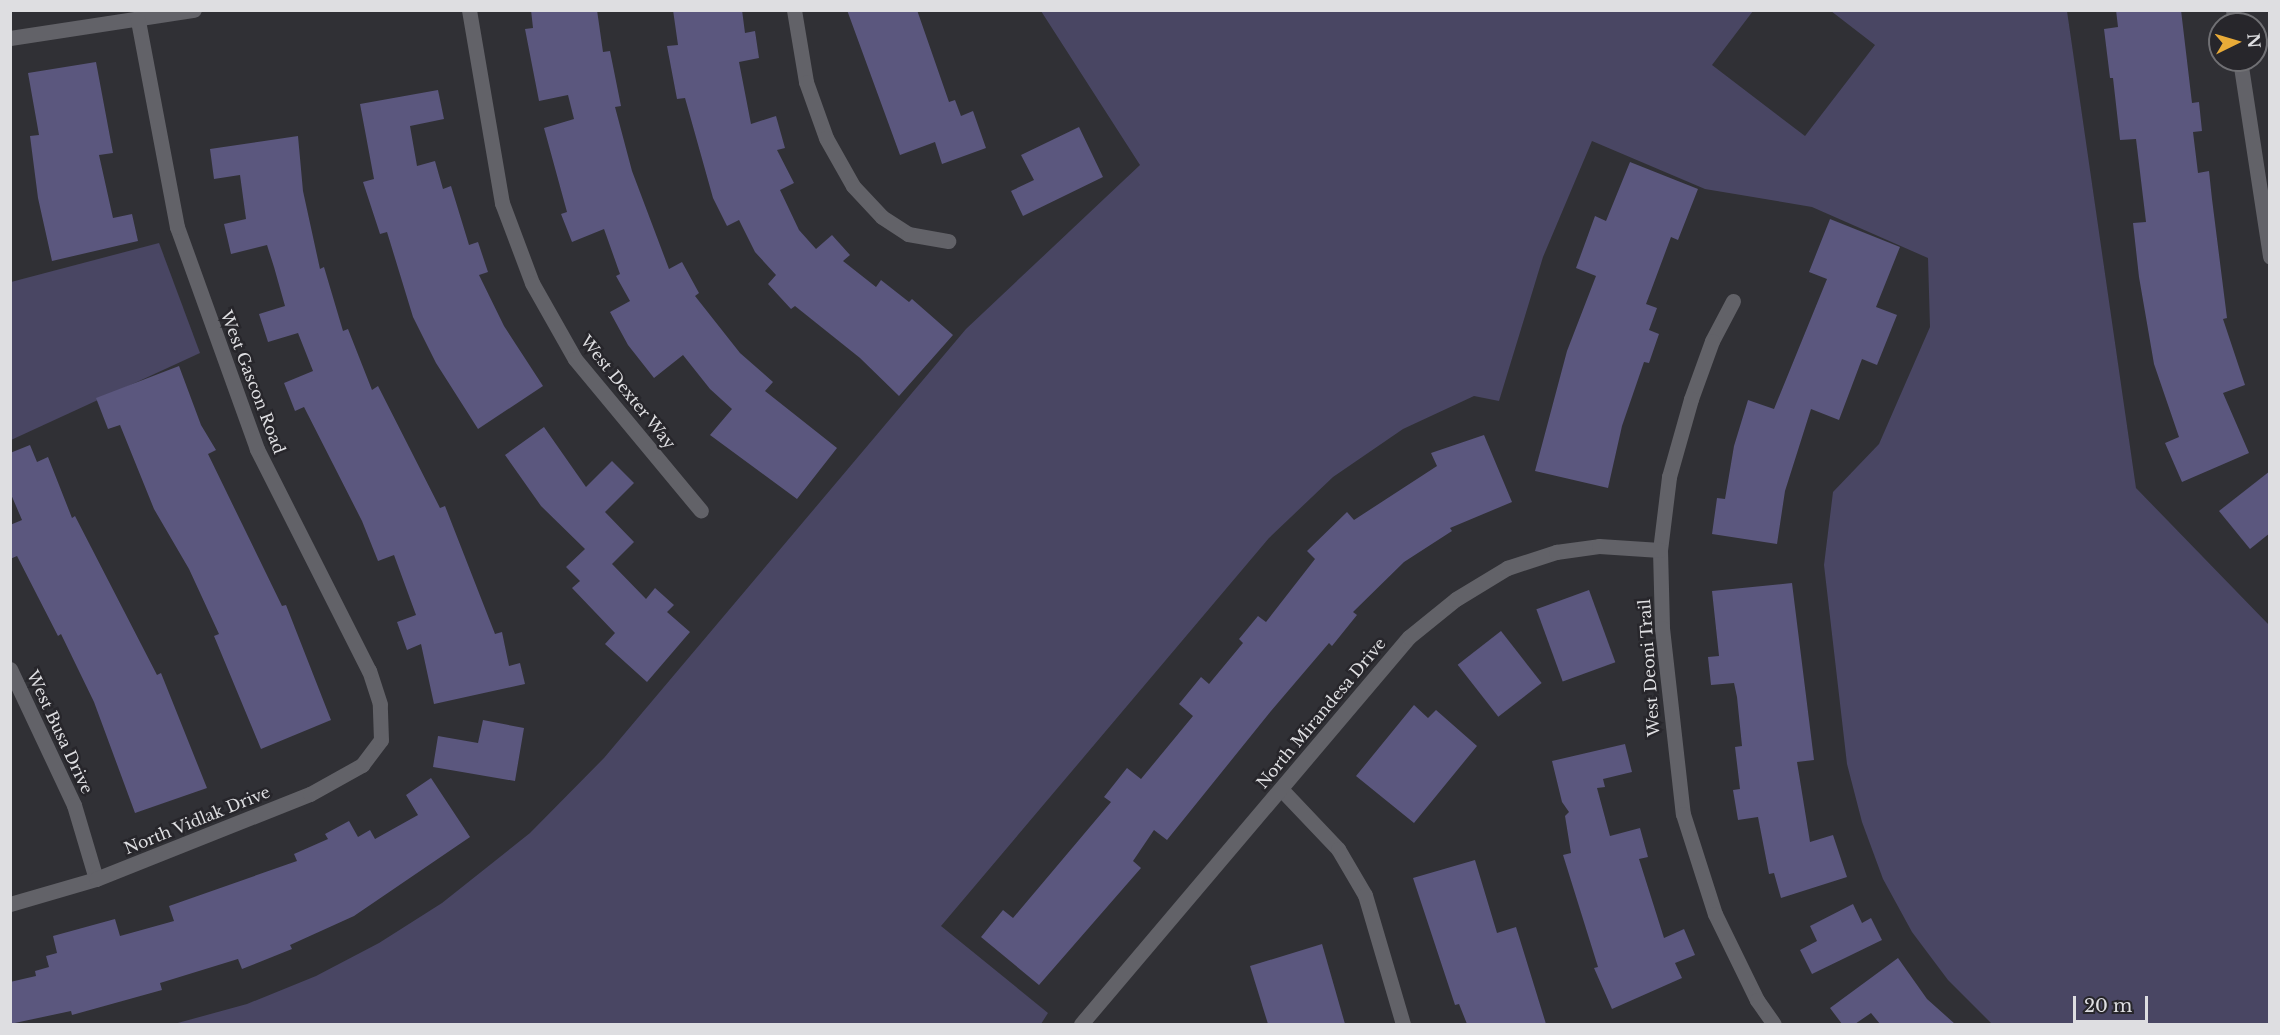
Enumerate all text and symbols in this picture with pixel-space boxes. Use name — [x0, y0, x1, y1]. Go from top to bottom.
north arrow — [2208, 12, 2268, 72]
text: N — [2243, 32, 2265, 49]
street label: West Gascon Road — [217, 308, 289, 456]
street label: West Dexter Way — [576, 331, 680, 453]
street label: West Deoni Trail — [1635, 598, 1663, 738]
street label: North Mirandesa Drive — [1252, 634, 1390, 792]
street label: West Busa Drive — [23, 667, 97, 797]
street label: North Vidlak Drive — [121, 782, 273, 858]
scale bar — [2076, 984, 2151, 1022]
text: 20 m — [2084, 995, 2132, 1017]

